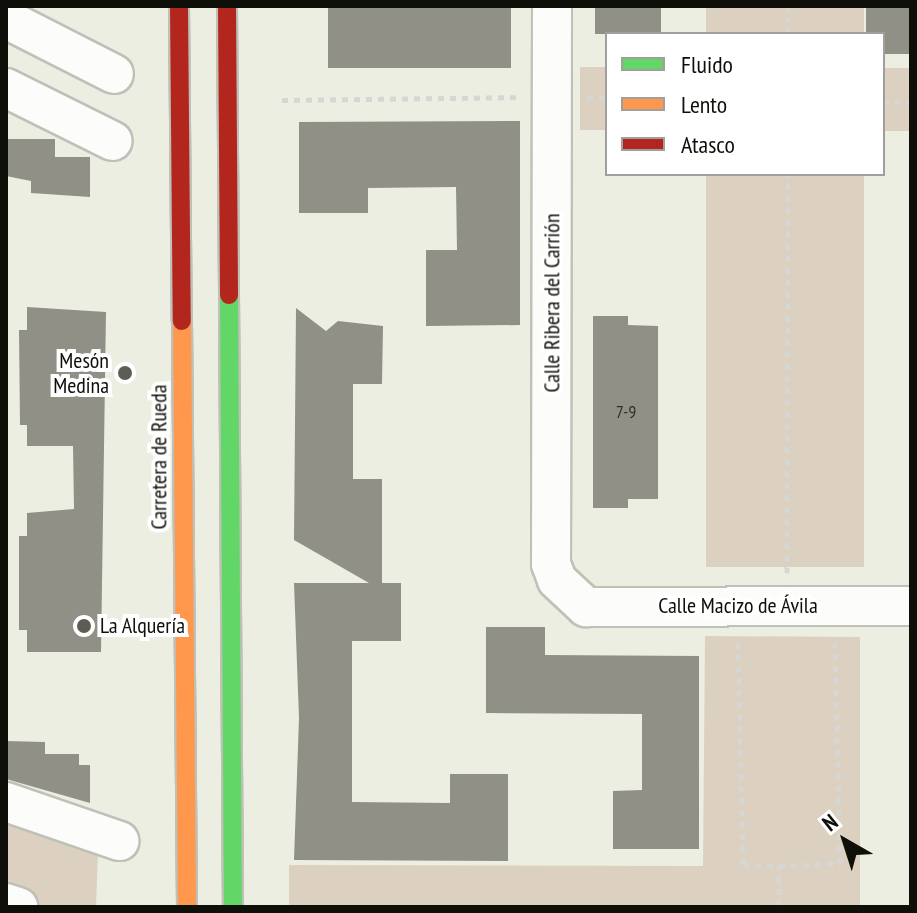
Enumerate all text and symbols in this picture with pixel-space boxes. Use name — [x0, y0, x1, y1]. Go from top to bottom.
legend — [605, 32, 885, 176]
text: Fluido — [681, 49, 733, 80]
text: Lento — [681, 89, 727, 120]
text: Atasco — [681, 129, 735, 160]
street label: Calle Ribera del Carrión — [539, 213, 565, 393]
place label: Mesón Medina — [53, 347, 109, 398]
marker: Mesón Medina — [116, 364, 134, 382]
street label: Carretera de Rueda — [146, 385, 172, 529]
house number: 7-9 — [616, 401, 636, 423]
street label: Calle Macizo de Ávila — [658, 593, 818, 619]
place label: La Alquería — [100, 613, 186, 639]
marker: La Alquería — [75, 617, 93, 635]
north arrow — [805, 801, 885, 881]
text: N — [816, 808, 843, 837]

